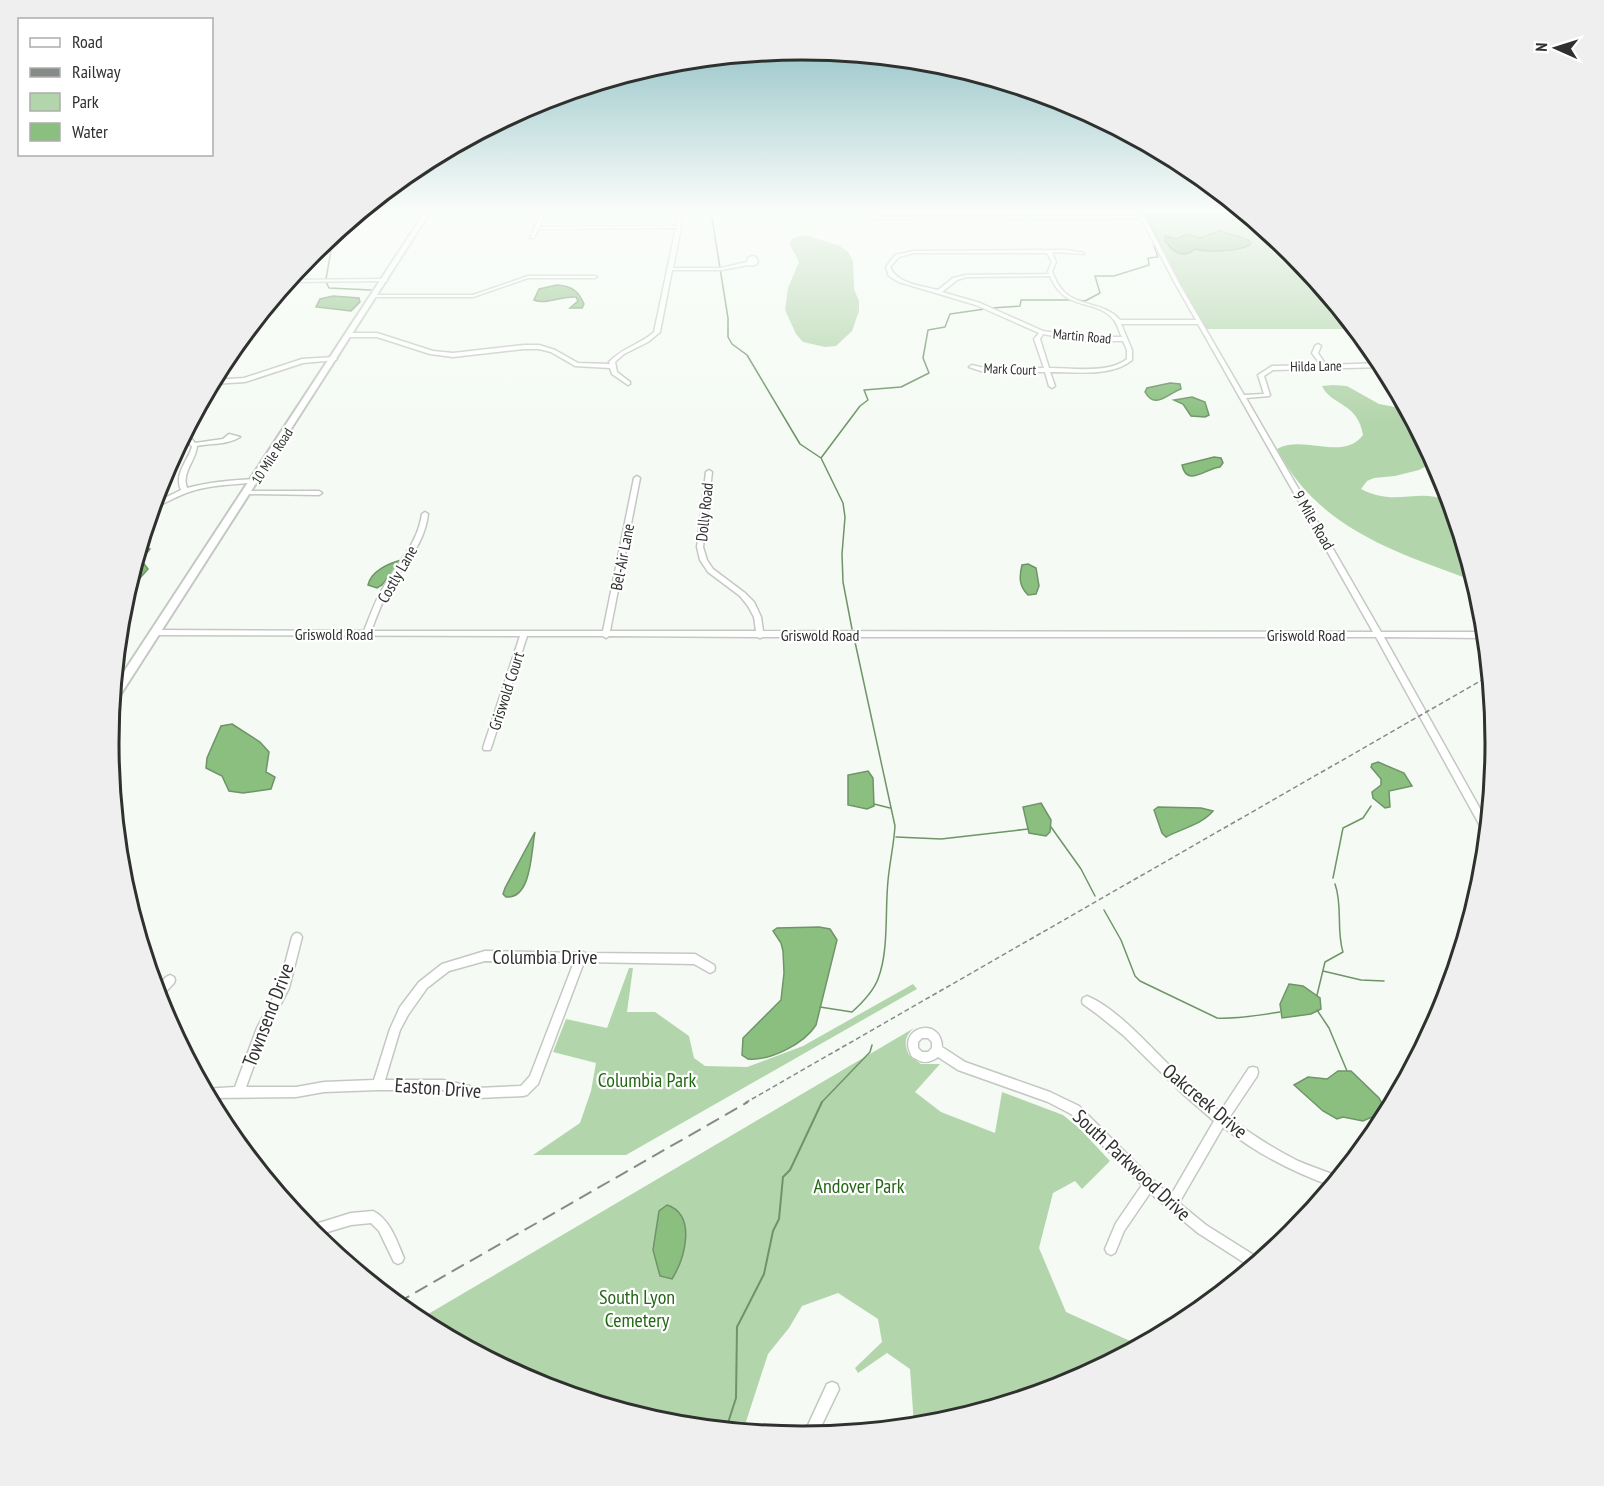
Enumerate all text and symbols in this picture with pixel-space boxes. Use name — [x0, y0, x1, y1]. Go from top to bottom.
legend — [18, 18, 213, 156]
north arrow — [1526, 18, 1586, 78]
text: Road — [72, 30, 103, 53]
text: N — [1531, 42, 1551, 52]
text: Railway — [72, 60, 121, 83]
text: Park — [72, 90, 99, 113]
text: Water — [72, 120, 108, 143]
street label: Martin Road — [1052, 324, 1112, 348]
street label: Hilda Lane — [1290, 357, 1342, 375]
street label: Mark Court — [983, 359, 1037, 379]
street label: 10 Mile Road — [247, 425, 297, 487]
street label: Dolly Road — [691, 482, 717, 542]
street label: 9 Mile Road — [1289, 487, 1339, 553]
street label: Bel-Air Lane — [606, 522, 638, 592]
street label: Costly Lane — [373, 542, 421, 606]
street label: Griswold Road — [295, 624, 373, 644]
street label: Griswold Road — [781, 625, 859, 645]
street label: Griswold Road — [1267, 625, 1345, 645]
street label: Griswold Court — [484, 649, 528, 733]
street label: Columbia Drive — [492, 944, 598, 970]
street label: Townsend Drive — [236, 959, 300, 1071]
street label: Oakcreek Drive — [1157, 1058, 1253, 1144]
park label: Columbia Park — [598, 1067, 697, 1093]
street label: Easton Drive — [394, 1072, 482, 1104]
street label: South Parkwood Drive — [1067, 1104, 1197, 1226]
park label: Andover Park — [814, 1173, 905, 1199]
park label: South Lyon Cemetery — [599, 1284, 675, 1333]

